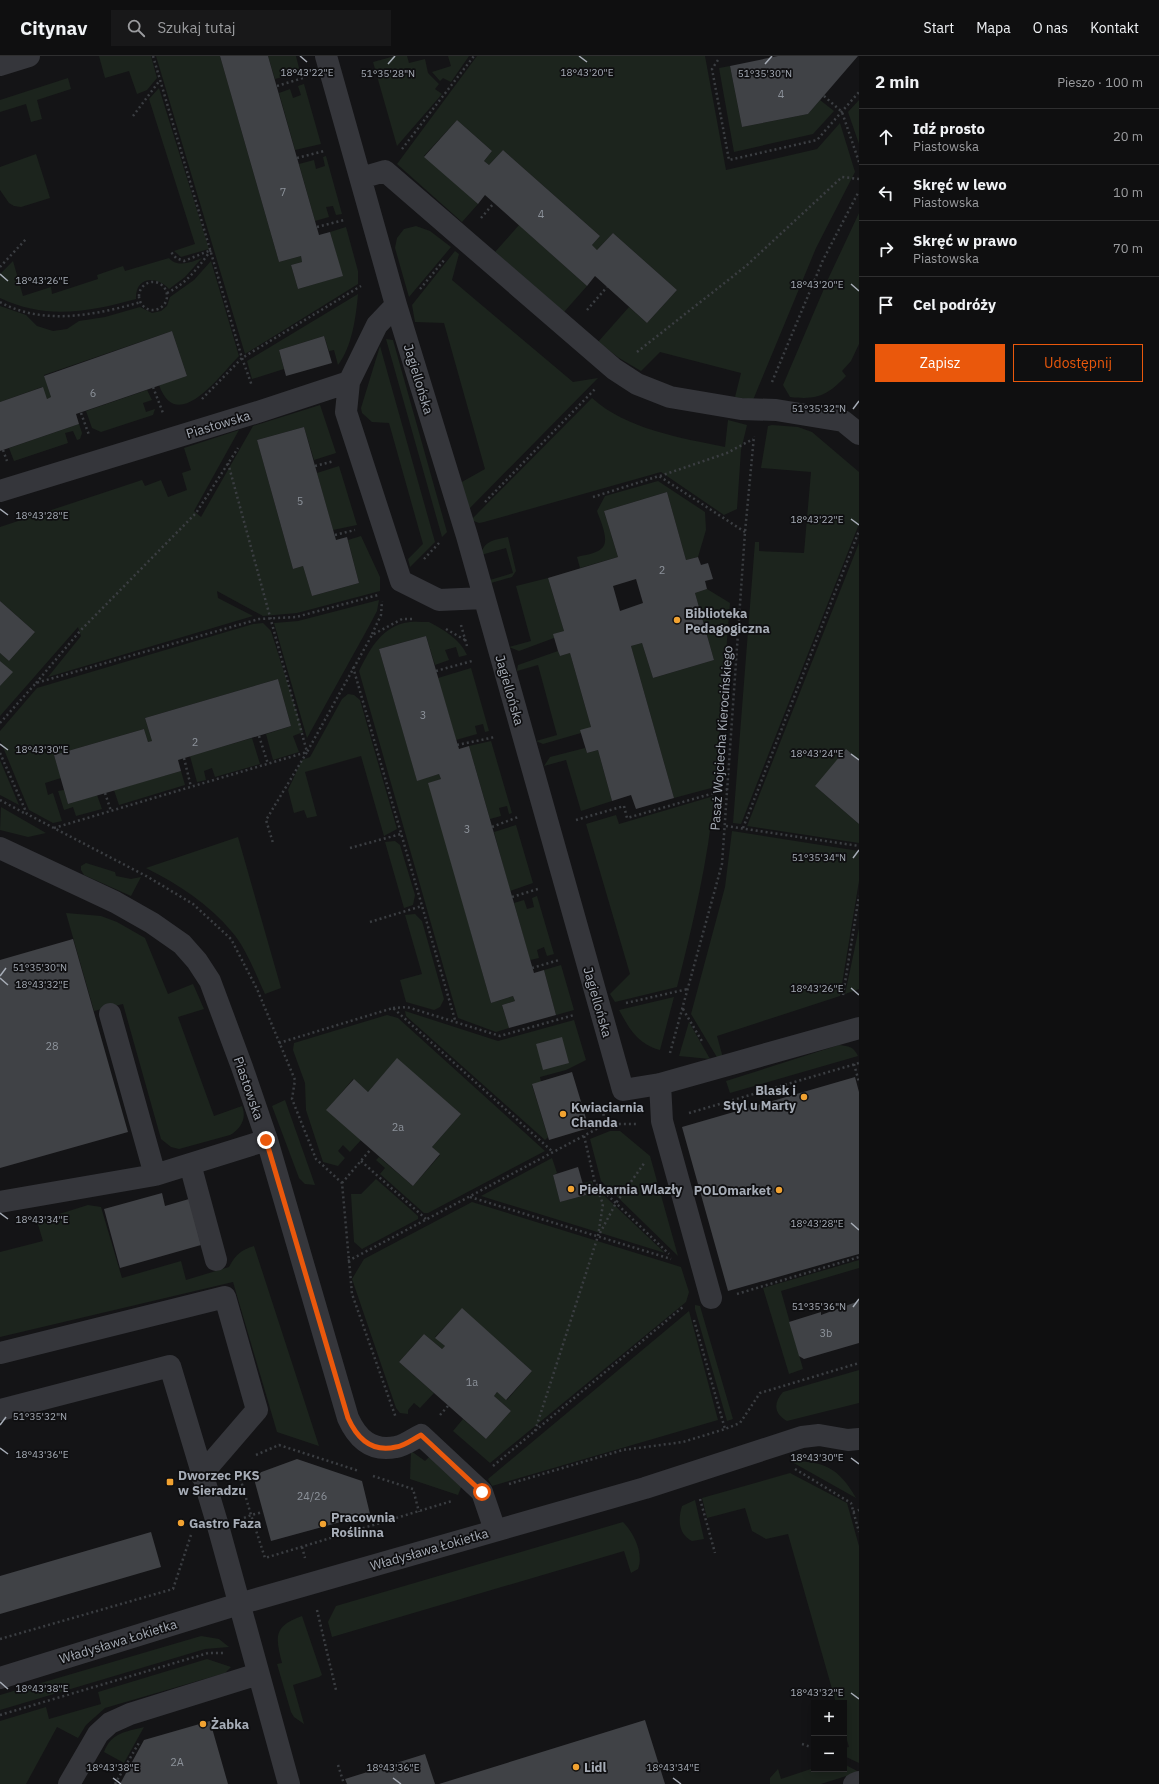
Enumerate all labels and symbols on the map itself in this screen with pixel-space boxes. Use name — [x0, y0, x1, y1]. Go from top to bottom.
text: 18°43'22"E — [280, 66, 334, 79]
text: 18°43'20"E — [560, 66, 614, 79]
text: 51°35'28"N — [361, 67, 415, 80]
text: 51°35'30"N — [738, 67, 792, 80]
house number: 4 — [778, 87, 785, 101]
house number: 7 — [280, 185, 286, 199]
house number: 4 — [538, 207, 545, 221]
text: 18°43'26"E — [15, 274, 69, 287]
text: 18°43'20"E — [790, 278, 844, 291]
street label: Jagiellońska — [400, 342, 437, 416]
house number: 6 — [90, 386, 96, 400]
text: 51°35'32"N — [792, 402, 846, 415]
street label: Piastowska — [184, 407, 252, 442]
house number: 5 — [297, 494, 303, 508]
text: 18°43'28"E — [15, 509, 69, 522]
text: 18°43'22"E — [790, 513, 844, 526]
house number: 2 — [659, 563, 665, 577]
place label: Biblioteka Pedagogiczna — [685, 605, 770, 637]
marker: Biblioteka Pedagogiczna — [672, 615, 682, 625]
street label: Pasaż Wojciecha Kierocińskiego — [707, 645, 736, 831]
street label: Jagiellońska — [491, 653, 528, 727]
house number: 3 — [420, 708, 426, 722]
house number: 2 — [192, 735, 198, 749]
text: 18°43'30"E — [15, 743, 69, 756]
text: 18°43'24"E — [790, 747, 844, 760]
house number: 3 — [464, 822, 470, 836]
text: 51°35'34"N — [792, 851, 846, 864]
text: 51°35'30"N — [13, 961, 67, 974]
street label: Jagiellońska — [579, 965, 616, 1039]
text: 18°43'32"E — [15, 978, 69, 991]
text: 18°43'26"E — [790, 982, 844, 995]
house number: 28 — [45, 1039, 59, 1053]
street label: Piastowska — [230, 1054, 267, 1122]
place label: Blask i Styl u Marty — [723, 1082, 796, 1114]
marker: Blask i Styl u Marty — [799, 1092, 809, 1102]
place label: Kwiaciarnia Chanda — [571, 1099, 644, 1131]
marker: Kwiaciarnia Chanda — [558, 1109, 568, 1119]
house number: 2a — [392, 1120, 404, 1134]
route end — [257, 1131, 275, 1149]
place label: Piekarnia Wlazły — [579, 1181, 682, 1198]
place label: POLOmarket — [694, 1182, 771, 1199]
marker: Piekarnia Wlazły — [566, 1184, 576, 1194]
marker: POLOmarket — [774, 1185, 784, 1195]
text: 18°43'34"E — [15, 1213, 69, 1226]
text: 18°43'28"E — [790, 1217, 844, 1230]
text: 51°35'36"N — [792, 1300, 846, 1313]
house number: 3b — [820, 1326, 832, 1340]
house number: 1a — [466, 1375, 478, 1389]
text: 51°35'32"N — [13, 1410, 67, 1423]
text: 18°43'36"E — [15, 1448, 69, 1461]
text: 18°43'30"E — [790, 1451, 844, 1464]
place label: Dworzec PKS w Sieradzu — [178, 1467, 260, 1499]
marker: Dworzec PKS w Sieradzu — [165, 1477, 175, 1487]
route start — [473, 1483, 491, 1501]
house number: 24/26 — [297, 1489, 327, 1503]
place label: Pracownia Roślinna — [331, 1509, 396, 1541]
place label: Gastro Faza — [189, 1515, 261, 1532]
marker: Gastro Faza — [176, 1518, 186, 1528]
marker: Pracownia Roślinna — [318, 1519, 328, 1529]
street label: Władysława Łokietka — [368, 1524, 490, 1574]
street label: Władysława Łokietka — [57, 1615, 179, 1667]
text: 18°43'38"E — [15, 1682, 69, 1695]
text: 18°43'32"E — [790, 1686, 844, 1699]
place label: Żabka — [211, 1716, 249, 1733]
marker: Żabka — [198, 1719, 208, 1729]
house number: 2A — [170, 1755, 184, 1769]
place label: Lidl — [584, 1759, 607, 1776]
text: 18°43'38"E — [86, 1761, 140, 1774]
text: 18°43'36"E — [366, 1761, 420, 1774]
text: 18°43'34"E — [646, 1761, 700, 1774]
marker: Lidl — [571, 1762, 581, 1772]

